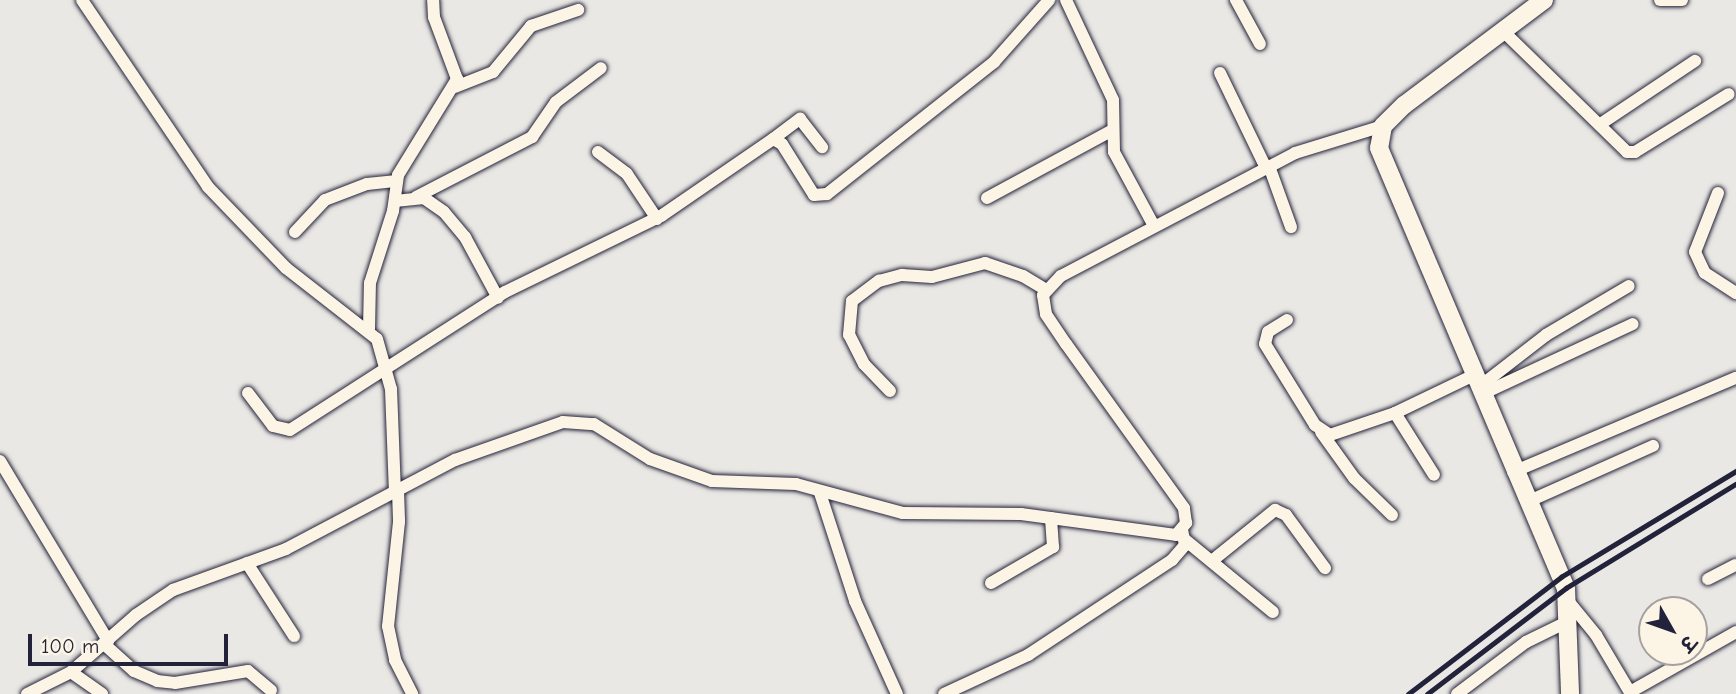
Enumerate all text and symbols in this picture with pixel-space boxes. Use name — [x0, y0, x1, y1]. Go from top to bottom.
north arrow — [1638, 596, 1708, 666]
scale bar — [32, 620, 231, 664]
text: उ — [1675, 631, 1700, 655]
text: 100 m — [41, 634, 99, 658]

